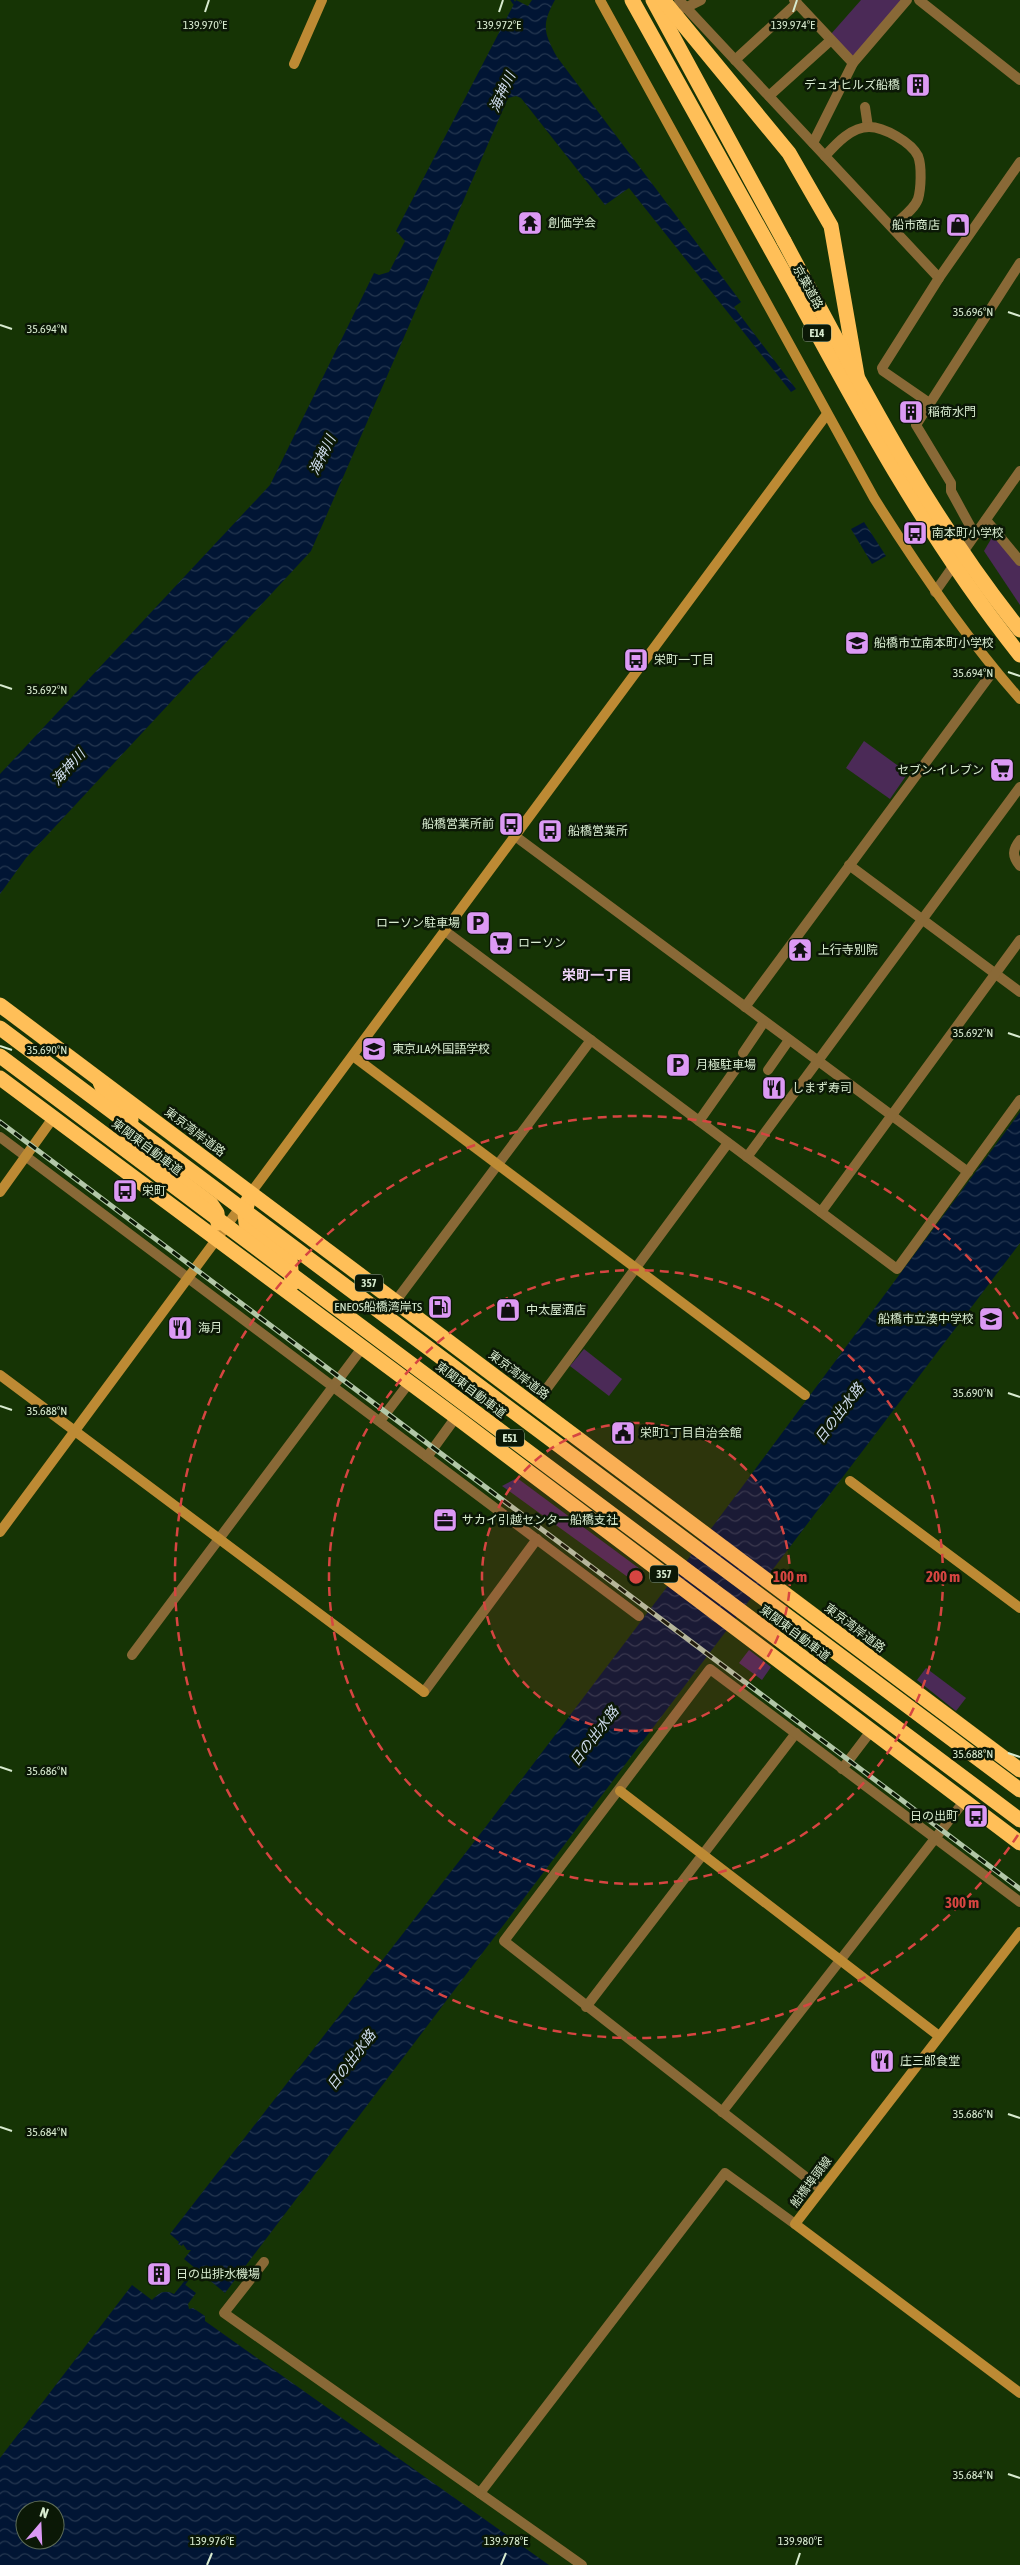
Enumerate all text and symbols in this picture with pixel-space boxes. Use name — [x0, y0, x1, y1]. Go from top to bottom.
text: 139.970°E — [183, 18, 227, 32]
text: 139.972°E — [477, 18, 521, 32]
text: 139.974°E — [771, 18, 815, 32]
water label: 海神川 — [486, 68, 519, 114]
building icon: デュオヒルズ船橋 — [905, 72, 931, 98]
place label: デュオヒルズ船橋 — [804, 78, 900, 92]
temple icon: 創価学会 — [517, 210, 543, 236]
shop icon: 船市商店 — [945, 212, 971, 238]
place label: 創価学会 — [548, 216, 596, 230]
place label: 船市商店 — [892, 218, 940, 232]
street label: 京葉道路 — [790, 263, 826, 311]
text: 35.696°N — [953, 305, 993, 319]
text: 35.694°N — [27, 322, 67, 336]
road number: E14 — [803, 324, 831, 342]
building icon: 稲荷水門 — [898, 399, 924, 425]
place label: 稲荷水門 — [928, 405, 976, 419]
water label: 海神川 — [306, 431, 339, 477]
bus stop icon: 南本町小学校 — [902, 520, 928, 546]
place label: 南本町小学校 — [932, 526, 1004, 540]
school or university icon: 船橋市立南本町小学校 — [844, 630, 870, 656]
place label: 船橋市立南本町小学校 — [874, 636, 994, 650]
bus stop icon: 栄町一丁目 — [623, 647, 649, 673]
place label: 栄町一丁目 — [654, 653, 714, 667]
text: 35.694°N — [953, 666, 993, 680]
text: 35.692°N — [27, 683, 67, 697]
water label: 海神川 — [48, 745, 89, 788]
supermarket icon: セブン-イレブン — [989, 757, 1015, 783]
place label: セブン-イレブン — [897, 763, 984, 777]
bus stop icon: 船橋営業所前 — [498, 811, 524, 837]
place label: 船橋営業所前 — [422, 817, 494, 831]
bus stop icon: 船橋営業所 — [537, 818, 563, 844]
place label: 船橋営業所 — [568, 824, 628, 838]
parking icon: ローソン駐車場 — [465, 910, 491, 936]
place label: ローソン駐車場 — [376, 916, 460, 930]
supermarket icon: ローソン — [488, 930, 514, 956]
place label: ローソン — [518, 936, 566, 950]
temple icon: 上行寺別院 — [787, 937, 813, 963]
place label: 上行寺別院 — [818, 943, 878, 957]
district label: 栄町一丁目 — [562, 967, 632, 983]
text: 35.692°N — [953, 1026, 993, 1040]
school or university icon: 東京JLA外国語学校 — [361, 1036, 387, 1062]
place label: 東京JLA外国語学校 — [392, 1042, 490, 1056]
text: 35.690°N — [27, 1043, 67, 1057]
parking icon: 月極駐車場 — [665, 1052, 691, 1078]
place label: 月極駐車場 — [696, 1058, 756, 1072]
restaurant icon: しまず寿司 — [761, 1075, 787, 1101]
place label: しまず寿司 — [792, 1081, 852, 1095]
street label: 東京湾岸道路 — [162, 1105, 228, 1159]
street label: 東関東自動車道 — [109, 1116, 185, 1178]
bus stop icon: 栄町 — [112, 1178, 138, 1204]
place label: 栄町 — [142, 1184, 166, 1198]
road number: 357 — [355, 1275, 383, 1292]
fuel station icon: ENEOS船橋湾岸TS — [427, 1294, 453, 1320]
shop icon: 中太屋酒店 — [495, 1297, 521, 1323]
place label: ENEOS船橋湾岸TS — [334, 1300, 422, 1314]
place label: 中太屋酒店 — [526, 1303, 586, 1317]
school or university icon: 船橋市立湊中学校 — [978, 1306, 1004, 1332]
place label: 船橋市立湊中学校 — [878, 1312, 974, 1326]
restaurant icon: 海月 — [167, 1315, 193, 1341]
place label: 海月 — [198, 1321, 222, 1335]
street label: 東京湾岸道路 — [486, 1348, 552, 1402]
street label: 東関東自動車道 — [433, 1359, 509, 1421]
water label: 日の出水路 — [812, 1379, 867, 1446]
text: 35.690°N — [953, 1386, 993, 1400]
text: 35.688°N — [27, 1404, 67, 1418]
public building icon: 栄町1丁目自治会館 — [610, 1420, 636, 1446]
place label: 栄町1丁目自治会館 — [640, 1426, 742, 1440]
road number: E51 — [496, 1430, 524, 1446]
office icon: サカイ引越センター船橋支社 — [432, 1507, 458, 1533]
place label: サカイ引越センター船橋支社 — [462, 1513, 618, 1527]
road number: 357 — [650, 1566, 678, 1582]
centre of rings — [627, 1568, 645, 1586]
text: 100 m — [773, 1568, 807, 1585]
text: 200 m — [926, 1568, 960, 1585]
street label: 東京湾岸道路 — [822, 1601, 888, 1655]
street label: 東関東自動車道 — [757, 1602, 833, 1664]
water label: 日の出水路 — [567, 1702, 622, 1769]
text: 35.688°N — [953, 1747, 993, 1761]
text: 35.686°N — [27, 1764, 67, 1778]
bus stop icon: 日の出町 — [963, 1803, 989, 1829]
place label: 日の出町 — [910, 1809, 958, 1823]
text: 300 m — [945, 1894, 979, 1911]
water label: 日の出水路 — [324, 2026, 379, 2093]
restaurant icon: 庄三郎食堂 — [869, 2048, 895, 2074]
place label: 庄三郎食堂 — [900, 2054, 960, 2068]
text: 35.686°N — [953, 2107, 993, 2121]
text: 35.684°N — [27, 2125, 67, 2139]
street label: 船橋埠頭線 — [787, 2154, 835, 2210]
building icon: 日の出排水機場 — [146, 2261, 172, 2287]
place label: 日の出排水機場 — [176, 2267, 260, 2281]
text: 35.684°N — [953, 2468, 993, 2482]
north arrow — [15, 2500, 65, 2550]
text: N — [38, 2504, 51, 2522]
text: 139.976°E — [190, 2534, 234, 2548]
text: 139.978°E — [484, 2534, 528, 2548]
text: 139.980°E — [778, 2534, 822, 2548]

